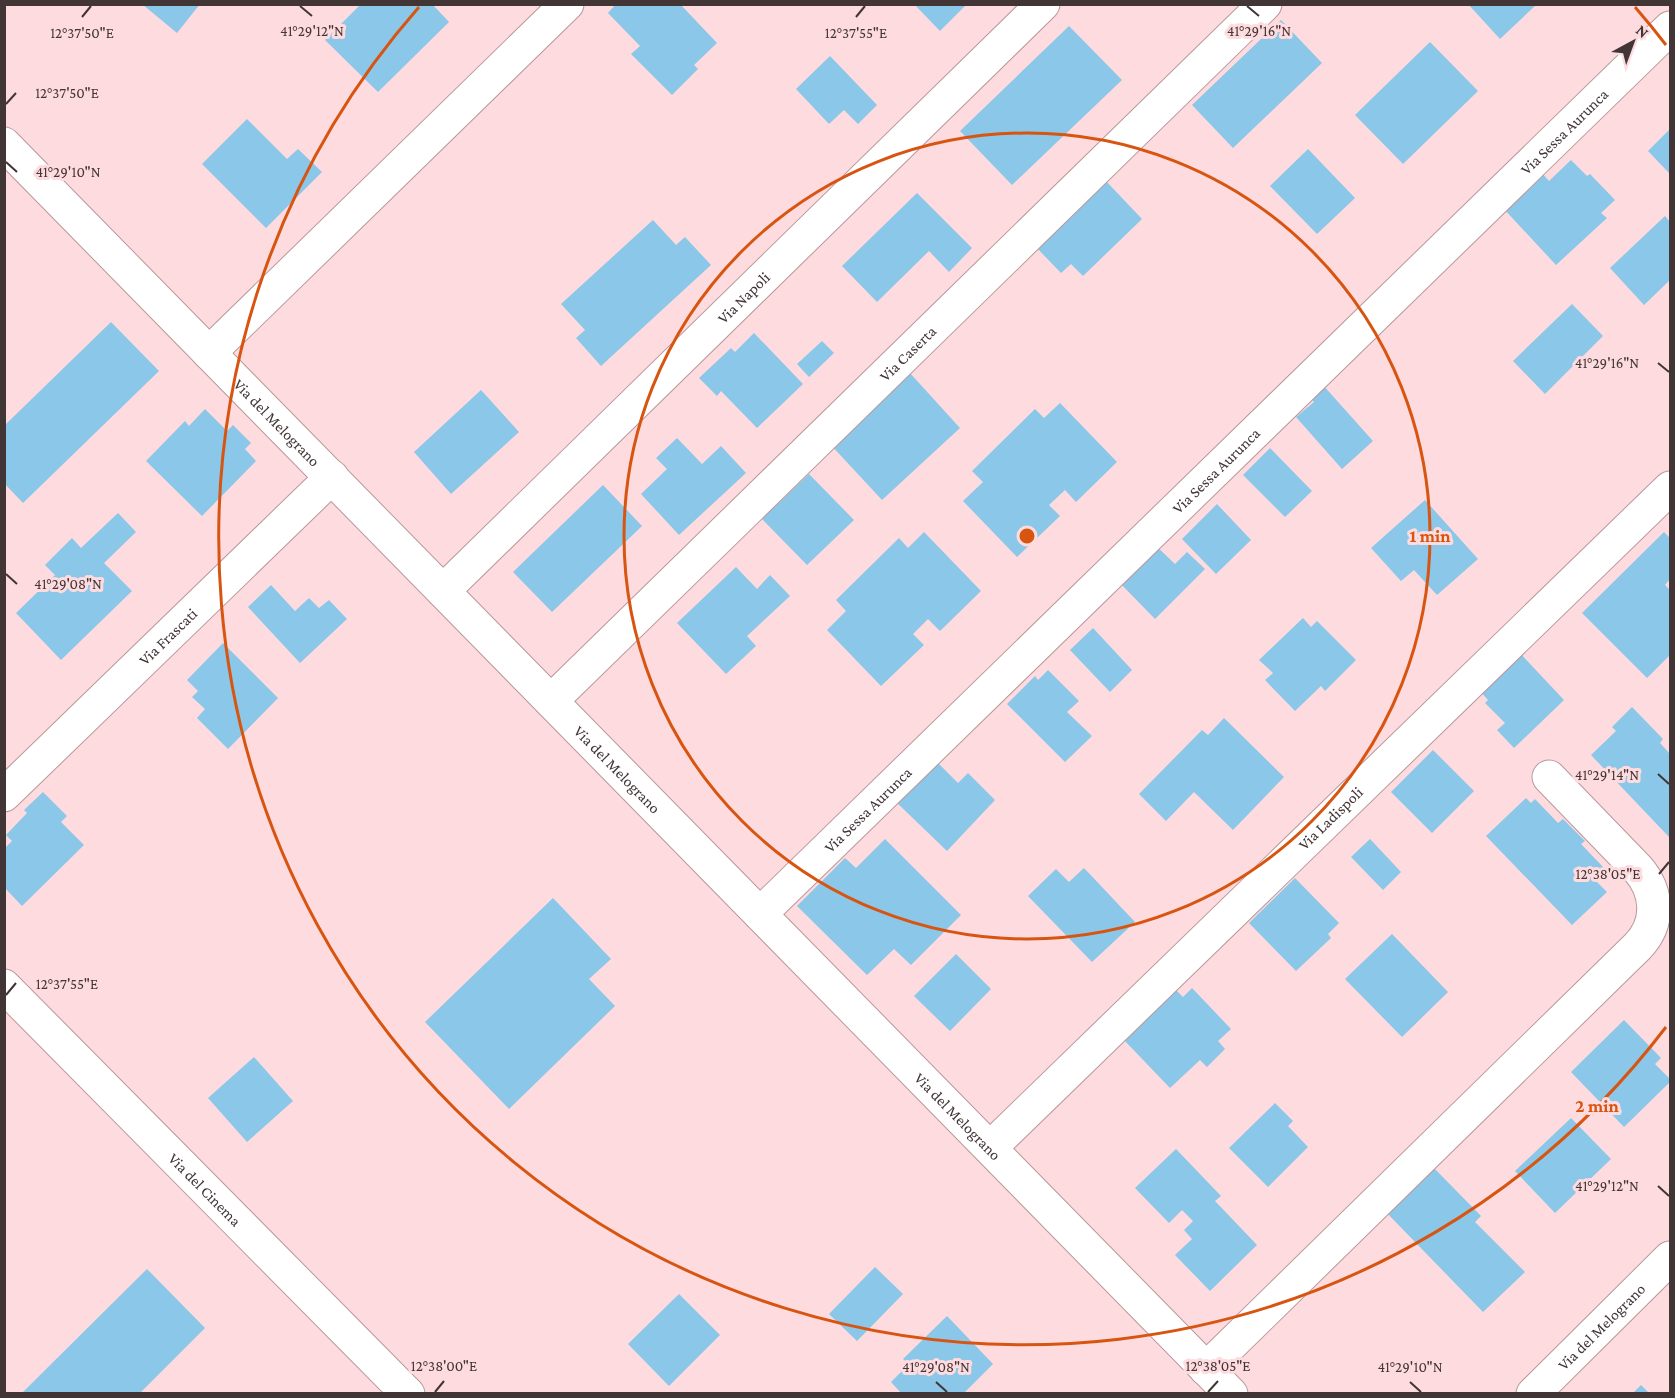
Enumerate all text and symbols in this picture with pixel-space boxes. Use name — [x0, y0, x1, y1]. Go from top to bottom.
north arrow — [1603, 12, 1663, 72]
text: N — [1633, 21, 1652, 41]
text: 41°29'12"N — [280, 23, 344, 39]
text: 41°29'16"N — [1227, 23, 1291, 39]
text: 12°37'50"E — [50, 25, 114, 41]
text: 12°37'55"E — [825, 25, 887, 41]
text: 12°37'50"E — [35, 85, 99, 101]
street label: Via Sessa Aurunca — [1517, 85, 1612, 178]
text: 41°29'10"N — [35, 164, 101, 180]
street label: Via Napoli — [714, 268, 773, 327]
street label: Via Caserta — [876, 322, 940, 385]
text: 41°29'16"N — [1575, 355, 1639, 371]
street label: Via del Melograno — [230, 375, 323, 470]
street label: Via Sessa Aurunca — [1169, 424, 1264, 517]
centre of rings — [1017, 526, 1037, 546]
text: 1 min — [1410, 526, 1451, 546]
text: 41°29'08"N — [34, 576, 102, 592]
street label: Via Frascati — [136, 605, 200, 668]
street label: Via del Melograno — [571, 722, 664, 817]
street label: Via Sessa Aurunca — [821, 763, 915, 856]
text: 41°29'14"N — [1575, 767, 1639, 783]
street label: Via Ladispoli — [1295, 783, 1366, 853]
text: 12°38'05"E — [1576, 866, 1641, 882]
text: 12°37'55"E — [36, 976, 98, 992]
street label: Via del Melograno — [911, 1069, 1004, 1164]
text: 2 min — [1575, 1096, 1619, 1116]
street label: Via del Cinema — [165, 1150, 245, 1230]
text: 41°29'12"N — [1575, 1178, 1639, 1194]
street label: Via del Melograno — [1554, 1280, 1649, 1373]
text: 12°38'00"E — [411, 1358, 477, 1374]
text: 12°38'05"E — [1186, 1358, 1251, 1374]
text: 41°29'08"N — [902, 1359, 970, 1375]
text: 41°29'10"N — [1377, 1359, 1443, 1375]

